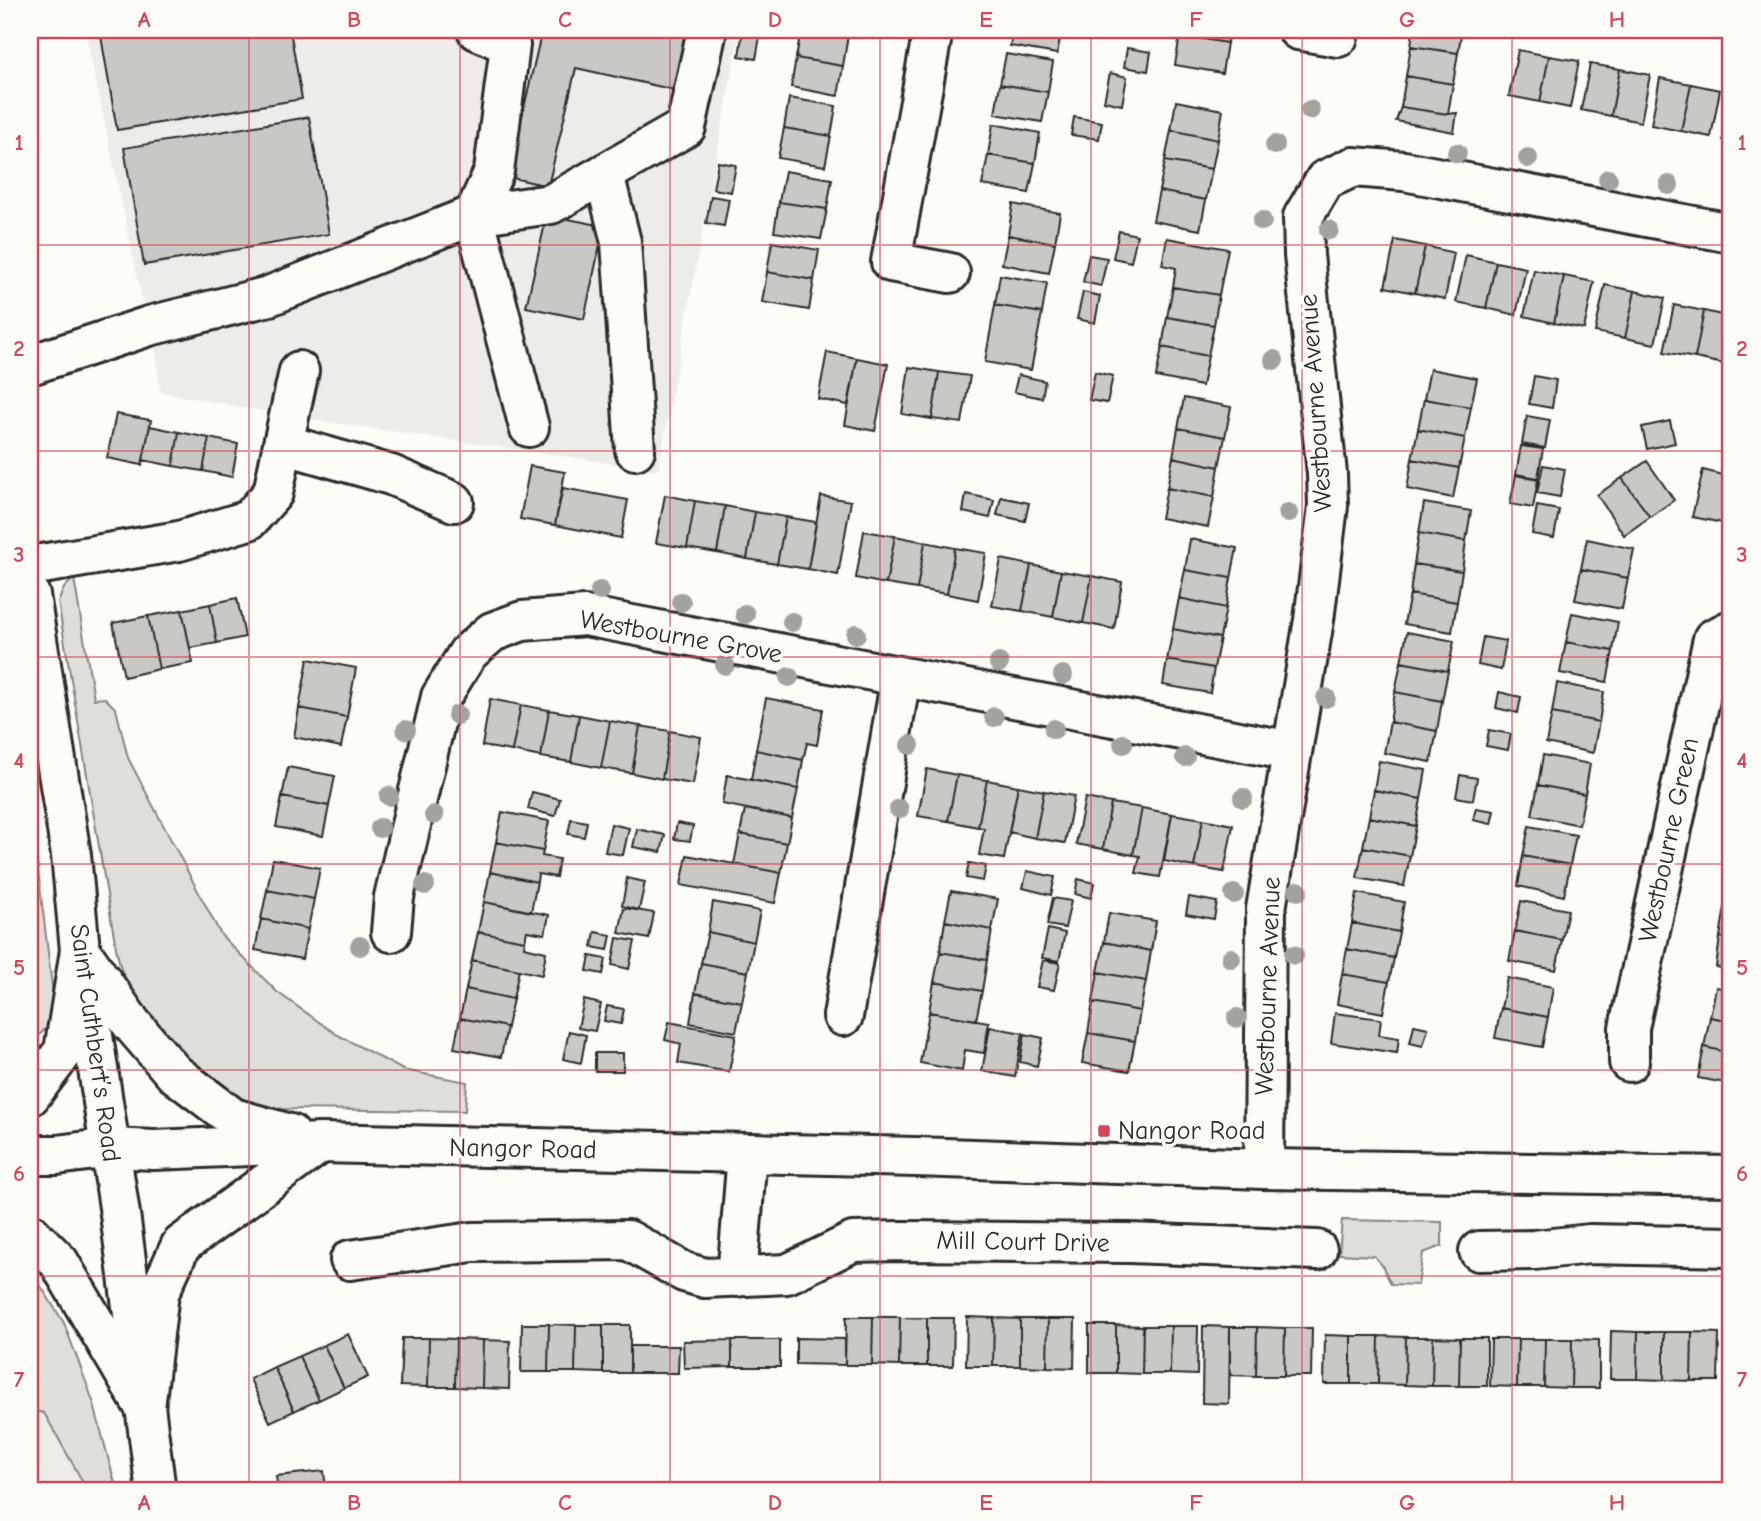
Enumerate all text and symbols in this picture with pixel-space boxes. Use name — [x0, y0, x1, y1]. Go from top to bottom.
text: A — [138, 6, 151, 33]
text: B — [347, 6, 361, 33]
text: C — [558, 6, 572, 33]
text: D — [768, 6, 782, 33]
text: E — [979, 6, 993, 33]
text: F — [1189, 6, 1203, 33]
text: G — [1399, 6, 1415, 33]
text: H — [1609, 6, 1625, 33]
text: 1 — [14, 129, 24, 156]
text: 1 — [1737, 129, 1747, 156]
street label: Westbourne Avenue — [1293, 293, 1339, 513]
text: 2 — [13, 335, 25, 362]
text: 2 — [1736, 335, 1748, 362]
text: 3 — [13, 541, 25, 568]
text: 3 — [1736, 541, 1748, 568]
street label: Westbourne Grove — [578, 604, 784, 670]
street label: Westbourne Green — [1633, 735, 1705, 945]
text: 4 — [14, 747, 25, 774]
text: 4 — [1737, 747, 1748, 774]
street label: Westbourne Avenue — [1249, 876, 1287, 1096]
street label: Saint Cuthbert’s Road — [63, 922, 127, 1164]
text: 5 — [13, 954, 25, 981]
text: 5 — [1736, 954, 1748, 981]
place label: Nangor Road — [1118, 1116, 1266, 1146]
marker: Nangor Road — [1096, 1123, 1112, 1139]
street label: Nangor Road — [449, 1133, 597, 1165]
text: 6 — [13, 1160, 25, 1187]
text: 6 — [1736, 1160, 1748, 1187]
street label: Mill Court Drive — [936, 1225, 1110, 1259]
text: 7 — [14, 1366, 25, 1393]
text: 7 — [1737, 1366, 1748, 1393]
text: A — [138, 1489, 151, 1516]
text: B — [347, 1489, 361, 1516]
text: C — [558, 1489, 572, 1516]
text: D — [768, 1489, 782, 1516]
text: E — [979, 1489, 993, 1516]
text: F — [1189, 1489, 1203, 1516]
text: G — [1399, 1489, 1415, 1516]
text: H — [1609, 1489, 1625, 1516]

